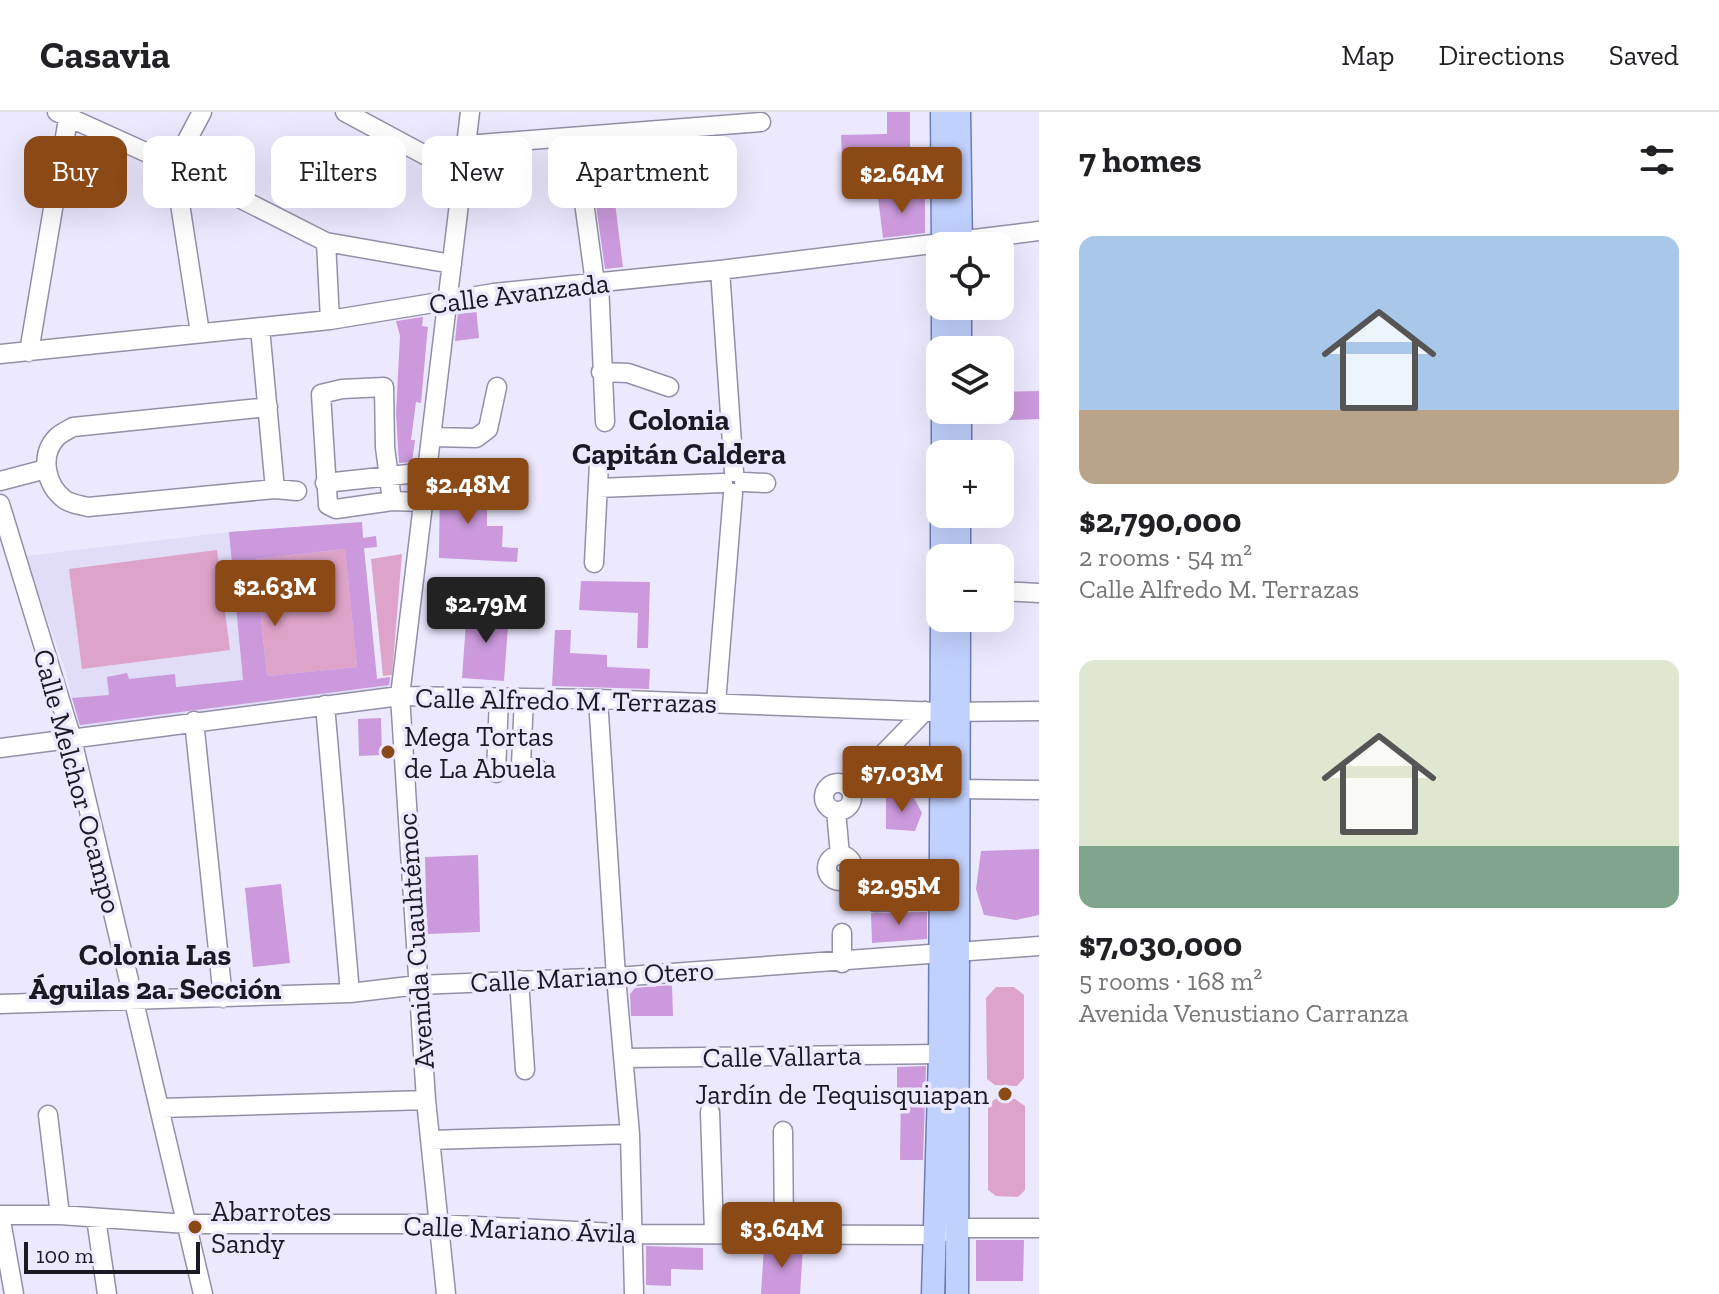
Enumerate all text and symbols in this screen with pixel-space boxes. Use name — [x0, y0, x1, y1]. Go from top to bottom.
text: Casavia — [40, 32, 170, 78]
text: Map — [1341, 39, 1394, 72]
text: Directions — [1438, 39, 1565, 72]
text: Saved — [1609, 39, 1679, 72]
chip: Buy — [24, 136, 127, 208]
chip: Rent — [143, 136, 255, 208]
chip: Filters — [271, 136, 406, 208]
chip: New — [422, 136, 532, 208]
chip: Apartment — [548, 136, 737, 208]
icon: filters — [1635, 138, 1679, 182]
text: 7 homes — [1079, 140, 1202, 181]
pin: $2.64M — [837, 147, 967, 215]
text: $2.64M — [860, 157, 944, 189]
map controls — [926, 232, 1014, 632]
button: locate — [926, 232, 1014, 320]
street label: Calle Avanzada — [427, 266, 612, 321]
icon: home — [1307, 288, 1451, 432]
button: layers — [926, 336, 1014, 424]
district label: Colonia Capitán Caldera — [572, 402, 786, 472]
button: + — [926, 440, 1014, 528]
pin: $2.48M — [403, 458, 533, 526]
text: $2.48M — [426, 468, 510, 500]
text: $2,790,000 — [1079, 500, 1242, 541]
text: 2 rooms · 54 m² — [1079, 541, 1252, 573]
button: − — [926, 544, 1014, 632]
pin: $2.63M — [210, 560, 340, 628]
text: $2.63M — [233, 570, 317, 602]
text: Calle Alfredo M. Terrazas — [1079, 573, 1359, 605]
pin: $2.79M — [421, 577, 551, 645]
text: $2.79M — [445, 587, 527, 619]
street label: Calle Melchor Ocampo — [26, 645, 129, 917]
street label: Calle Alfredo M. Terrazas — [415, 681, 717, 720]
icon: home — [1307, 712, 1451, 856]
place label: Mega Tortas de La Abuela — [404, 720, 557, 785]
marker: Mega Tortas de La Abuela — [379, 743, 397, 761]
pin: $7.03M — [837, 746, 967, 814]
text: $7.03M — [861, 756, 943, 788]
street label: Avenida Cuauhtémoc — [390, 812, 441, 1070]
pin: $2.95M — [834, 859, 964, 927]
text: $2.95M — [857, 869, 941, 901]
text: $7,030,000 — [1079, 924, 1242, 965]
district label: Colonia Las Águilas 2a. Sección — [29, 937, 281, 1007]
street label: Calle Mariano Otero — [469, 954, 715, 999]
text: 5 rooms · 168 m² — [1079, 965, 1262, 997]
text: Avenida Venustiano Carranza — [1079, 997, 1409, 1029]
street label: Calle Vallarta — [702, 1039, 862, 1074]
place label: Jardín de Tequisquiapan — [695, 1078, 989, 1111]
marker: Jardín de Tequisquiapan — [996, 1085, 1014, 1103]
place label: Abarrotes Sandy — [211, 1195, 331, 1260]
pin: $3.64M — [717, 1202, 847, 1270]
street label: Calle Mariano Ávila — [403, 1209, 637, 1250]
text: $3.64M — [740, 1212, 824, 1244]
marker: Abarrotes Sandy — [186, 1218, 204, 1236]
scale bar — [24, 1238, 200, 1274]
text: 100 m — [36, 1242, 94, 1269]

